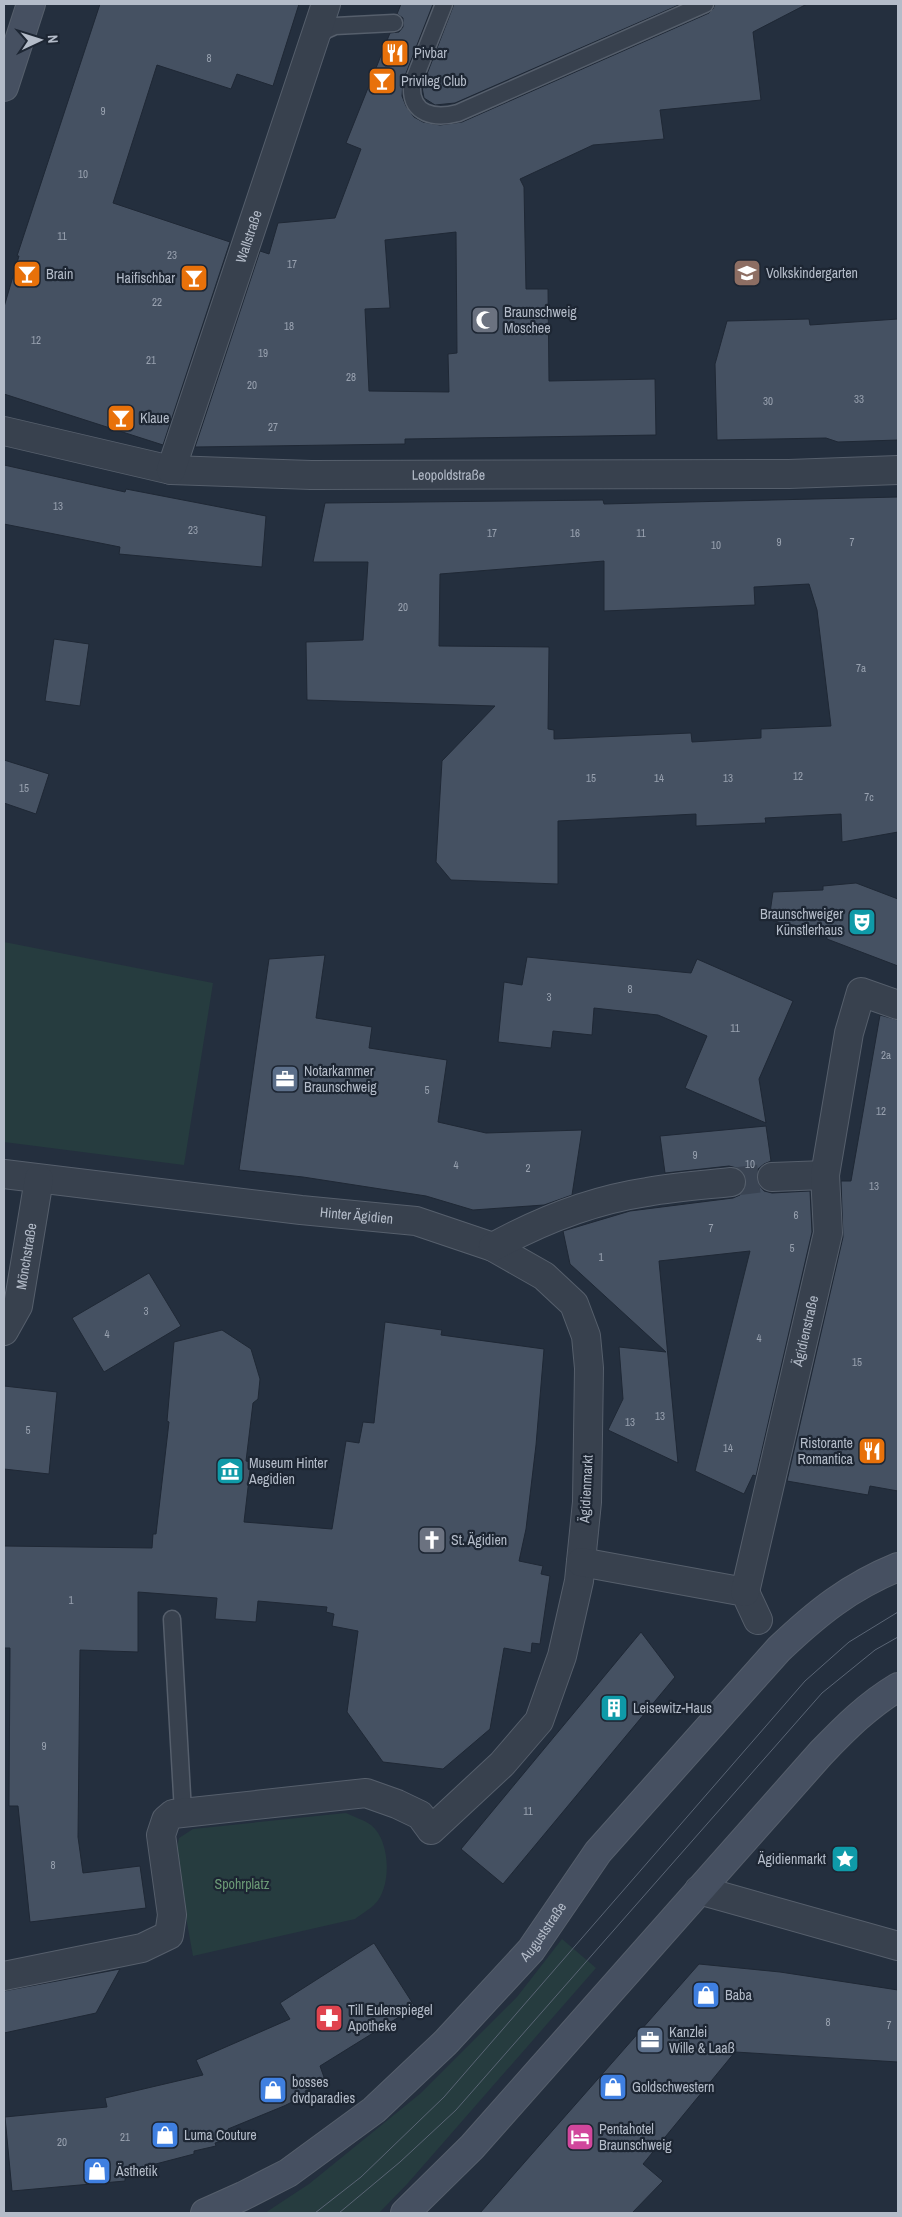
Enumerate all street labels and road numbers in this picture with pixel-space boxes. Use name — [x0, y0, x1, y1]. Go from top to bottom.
street label: Wallstraße — [231, 208, 266, 265]
street label: Leopoldstraße — [412, 466, 485, 484]
street label: Hinter Ägidien — [319, 1203, 394, 1228]
street label: Mönchstraße — [12, 1222, 41, 1291]
street label: Ägidienstraße — [788, 1294, 822, 1369]
street label: Ägidienmarkt — [575, 1454, 597, 1525]
street label: Auguststraße — [515, 1899, 570, 1966]

